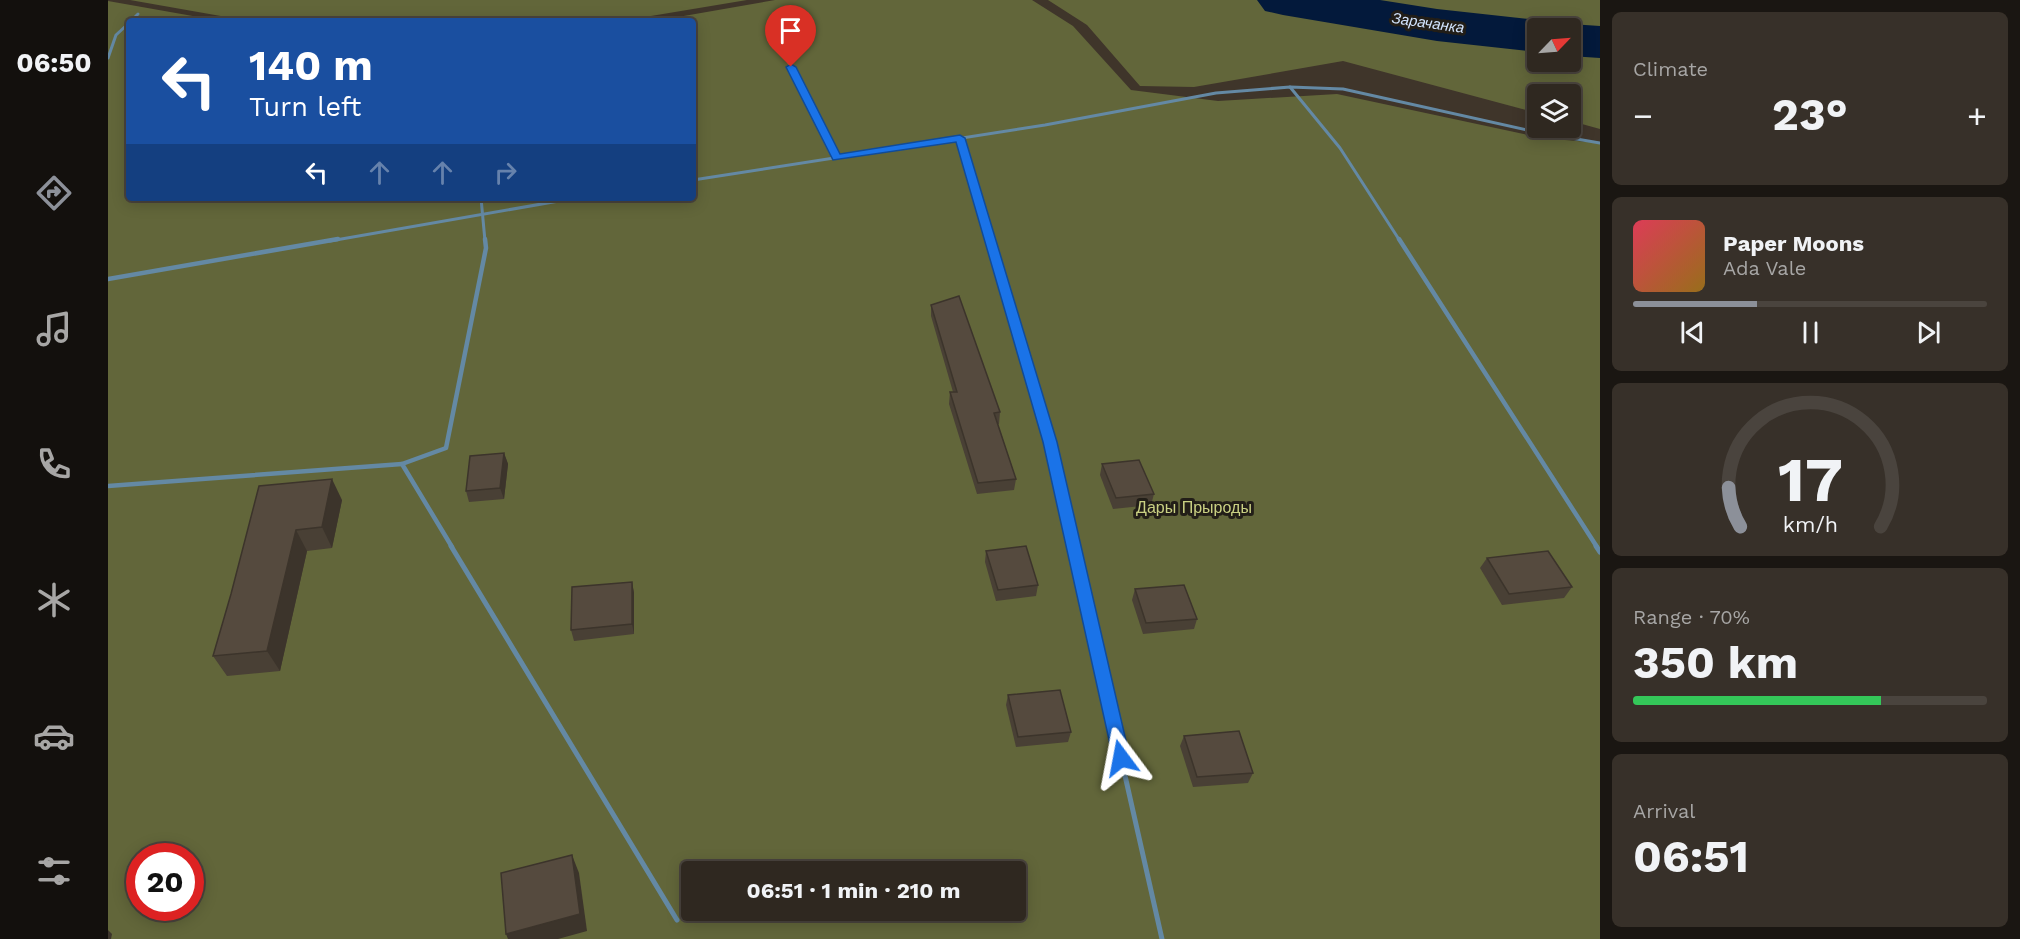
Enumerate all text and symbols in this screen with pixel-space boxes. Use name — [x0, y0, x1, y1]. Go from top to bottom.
pin — [765, 5, 816, 67]
water label: Зарачанка — [1391, 9, 1465, 37]
icon: arrive — [774, 14, 807, 47]
north arrow — [1527, 18, 1581, 72]
map controls — [1527, 18, 1581, 138]
text: 140 m — [249, 41, 373, 90]
icon: left — [150, 42, 228, 120]
text: 06:50 — [16, 47, 92, 79]
text: Climate — [1633, 57, 1708, 81]
button: layers — [1527, 84, 1581, 138]
text: 23° — [1772, 88, 1848, 141]
text: Turn left — [249, 91, 361, 123]
text: − — [1633, 96, 1653, 135]
text: + — [1967, 96, 1987, 135]
icon: left — [300, 156, 333, 189]
icon: ahead — [363, 156, 396, 189]
icon: ahead — [426, 156, 459, 189]
icon: right — [489, 156, 522, 189]
icon: directions — [33, 172, 75, 214]
text: Paper Moons — [1723, 231, 1864, 256]
text: Ada Vale — [1723, 256, 1806, 280]
icon: music — [33, 308, 75, 350]
icon: previous — [1676, 316, 1709, 349]
icon: pause — [1794, 316, 1827, 349]
icon: next — [1912, 316, 1945, 349]
icon: phone — [33, 443, 75, 485]
text: 17 — [1778, 443, 1842, 516]
park label: Дары Прыроды — [1136, 498, 1252, 517]
text: km/h — [1782, 512, 1838, 537]
icon: climate — [33, 579, 75, 621]
text: Range · 70% — [1633, 605, 1750, 629]
text: 350 km — [1633, 636, 1798, 689]
icon: car — [33, 715, 75, 757]
position arrow — [1089, 726, 1153, 790]
text: Arrival — [1633, 799, 1695, 823]
text: 06:51 — [1633, 830, 1749, 883]
speed limit sign: 20 — [126, 843, 204, 921]
icon: filters — [33, 850, 75, 892]
text: 06:51 · 1 min · 210 m — [747, 878, 961, 903]

